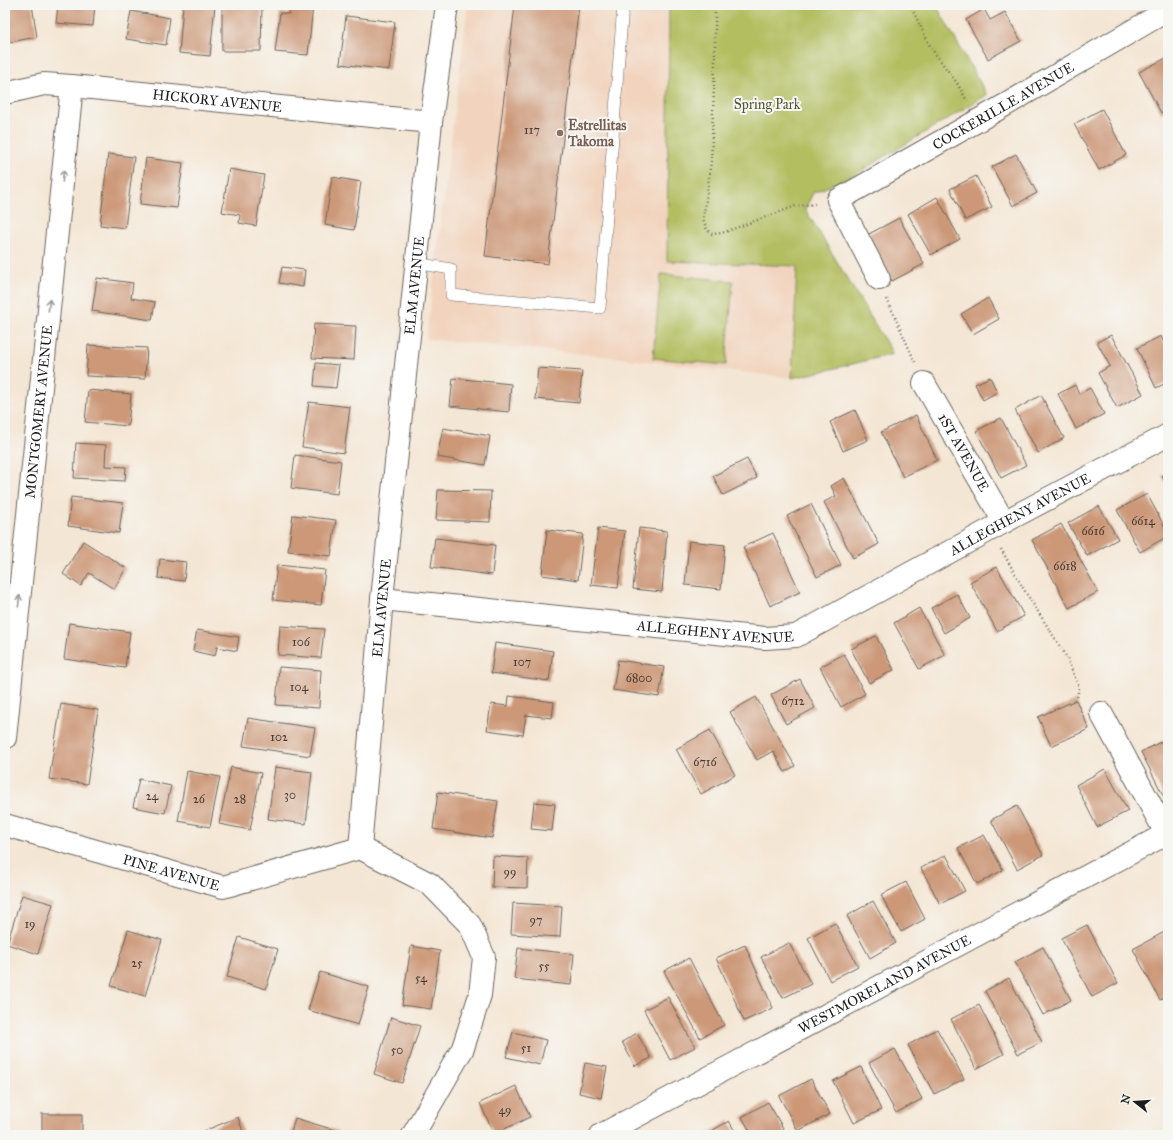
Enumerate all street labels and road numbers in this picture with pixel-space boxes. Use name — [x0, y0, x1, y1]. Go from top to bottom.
street label: COCKERILLE AVENUE — [929, 59, 1077, 154]
street label: HICKORY AVENUE — [152, 86, 283, 116]
street label: ELM AVENUE — [401, 236, 428, 336]
street label: MONTGOMERY AVENUE — [22, 324, 56, 499]
street label: 1ST AVENUE — [934, 411, 993, 495]
street label: ALLEGHENY AVENUE — [946, 470, 1093, 560]
street label: ELM AVENUE — [369, 558, 395, 658]
street label: ALLEGHENY AVENUE — [635, 617, 794, 647]
street label: PINE AVENUE — [121, 851, 222, 895]
street label: WESTMORELAND AVENUE — [795, 932, 974, 1037]

